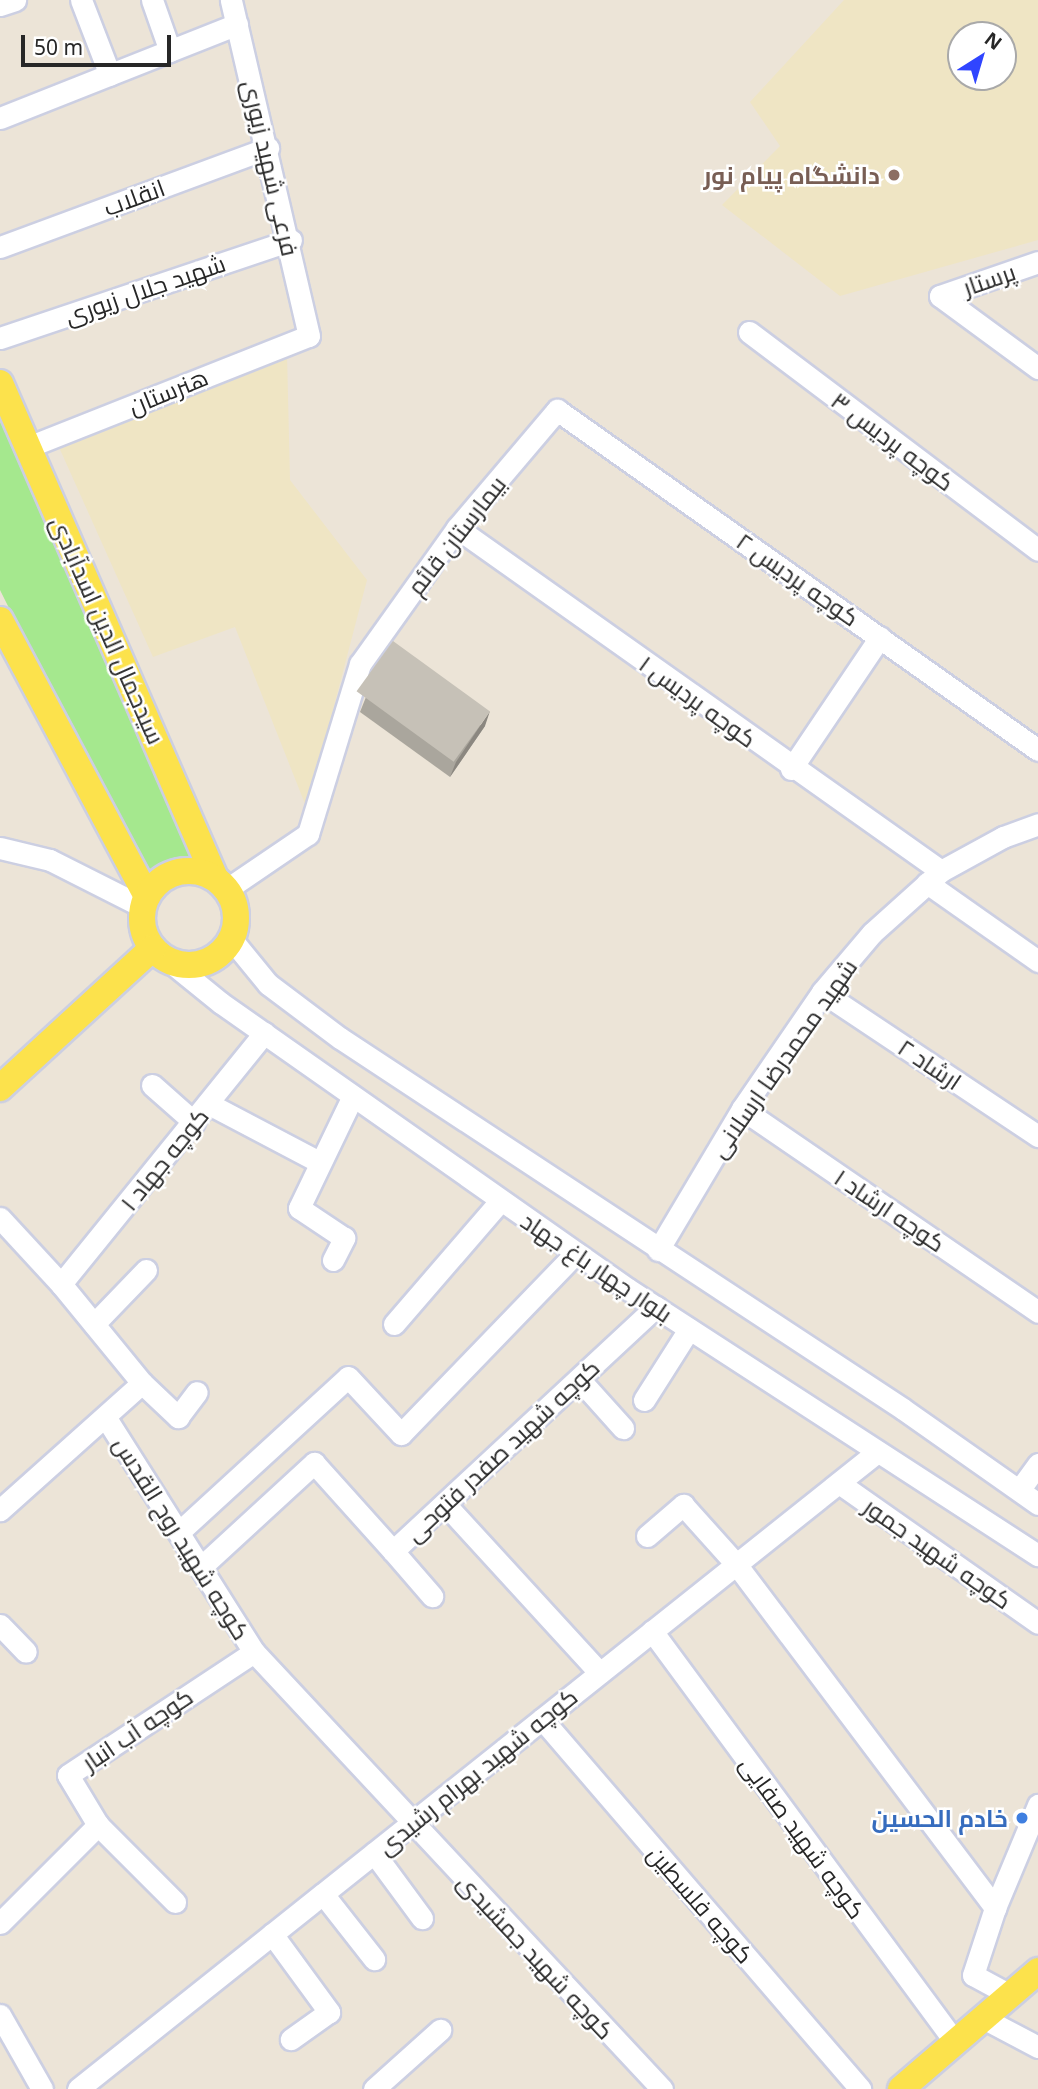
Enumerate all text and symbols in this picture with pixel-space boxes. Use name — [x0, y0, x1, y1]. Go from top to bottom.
scale bar — [24, 21, 175, 65]
north arrow — [947, 21, 1017, 91]
text: N — [979, 26, 1007, 56]
text: 50 m — [34, 33, 83, 61]
street label: فرعی شهید زیوری — [237, 77, 305, 259]
place label: دانشگاه پیام نور — [704, 161, 880, 189]
marker: دانشگاه پیام نور — [886, 167, 902, 183]
street label: انقلاب — [99, 173, 169, 221]
street label: شهید جلال زیوری — [61, 248, 229, 330]
street label: پرستار — [959, 257, 1019, 301]
street label: هنرستان — [124, 362, 212, 420]
street label: کوچه پردیس ۳ — [826, 385, 960, 497]
street label: بیمارستان قائم — [401, 470, 511, 600]
street label: سیدجمال الدین اسدآبادی — [45, 512, 171, 748]
street label: کوچه پردیس ۲ — [731, 526, 865, 632]
street label: کوچه پردیس ۱ — [634, 649, 762, 753]
street label: شهید محمدرضا ارسلانی — [703, 953, 863, 1163]
street label: ارشاد ۲ — [893, 1032, 967, 1096]
street label: کوچه جهاد ۱ — [114, 1102, 214, 1216]
street label: کوچه ارشاد ۱ — [829, 1162, 951, 1258]
street label: بلوار چهار باغ جهاد — [516, 1206, 678, 1328]
street label: کوچه شهید صفدر فتوحی — [399, 1353, 605, 1547]
street label: کوچه شهید روح القدس — [108, 1431, 256, 1645]
street label: کوچه شهید جمور — [859, 1491, 1017, 1615]
street label: کوچه آب انبار — [76, 1681, 198, 1777]
street label: کوچه شهید بهرام رشیدی — [371, 1682, 583, 1860]
street label: کوچه شهید صفایی — [734, 1750, 872, 1924]
place label: خادم الحسین — [872, 1804, 1008, 1832]
marker: خادم الحسین — [1014, 1810, 1030, 1826]
street label: کوچه فلسطین — [642, 1839, 760, 1969]
street label: کوچه شهید جمشیدی — [452, 1867, 620, 2045]

